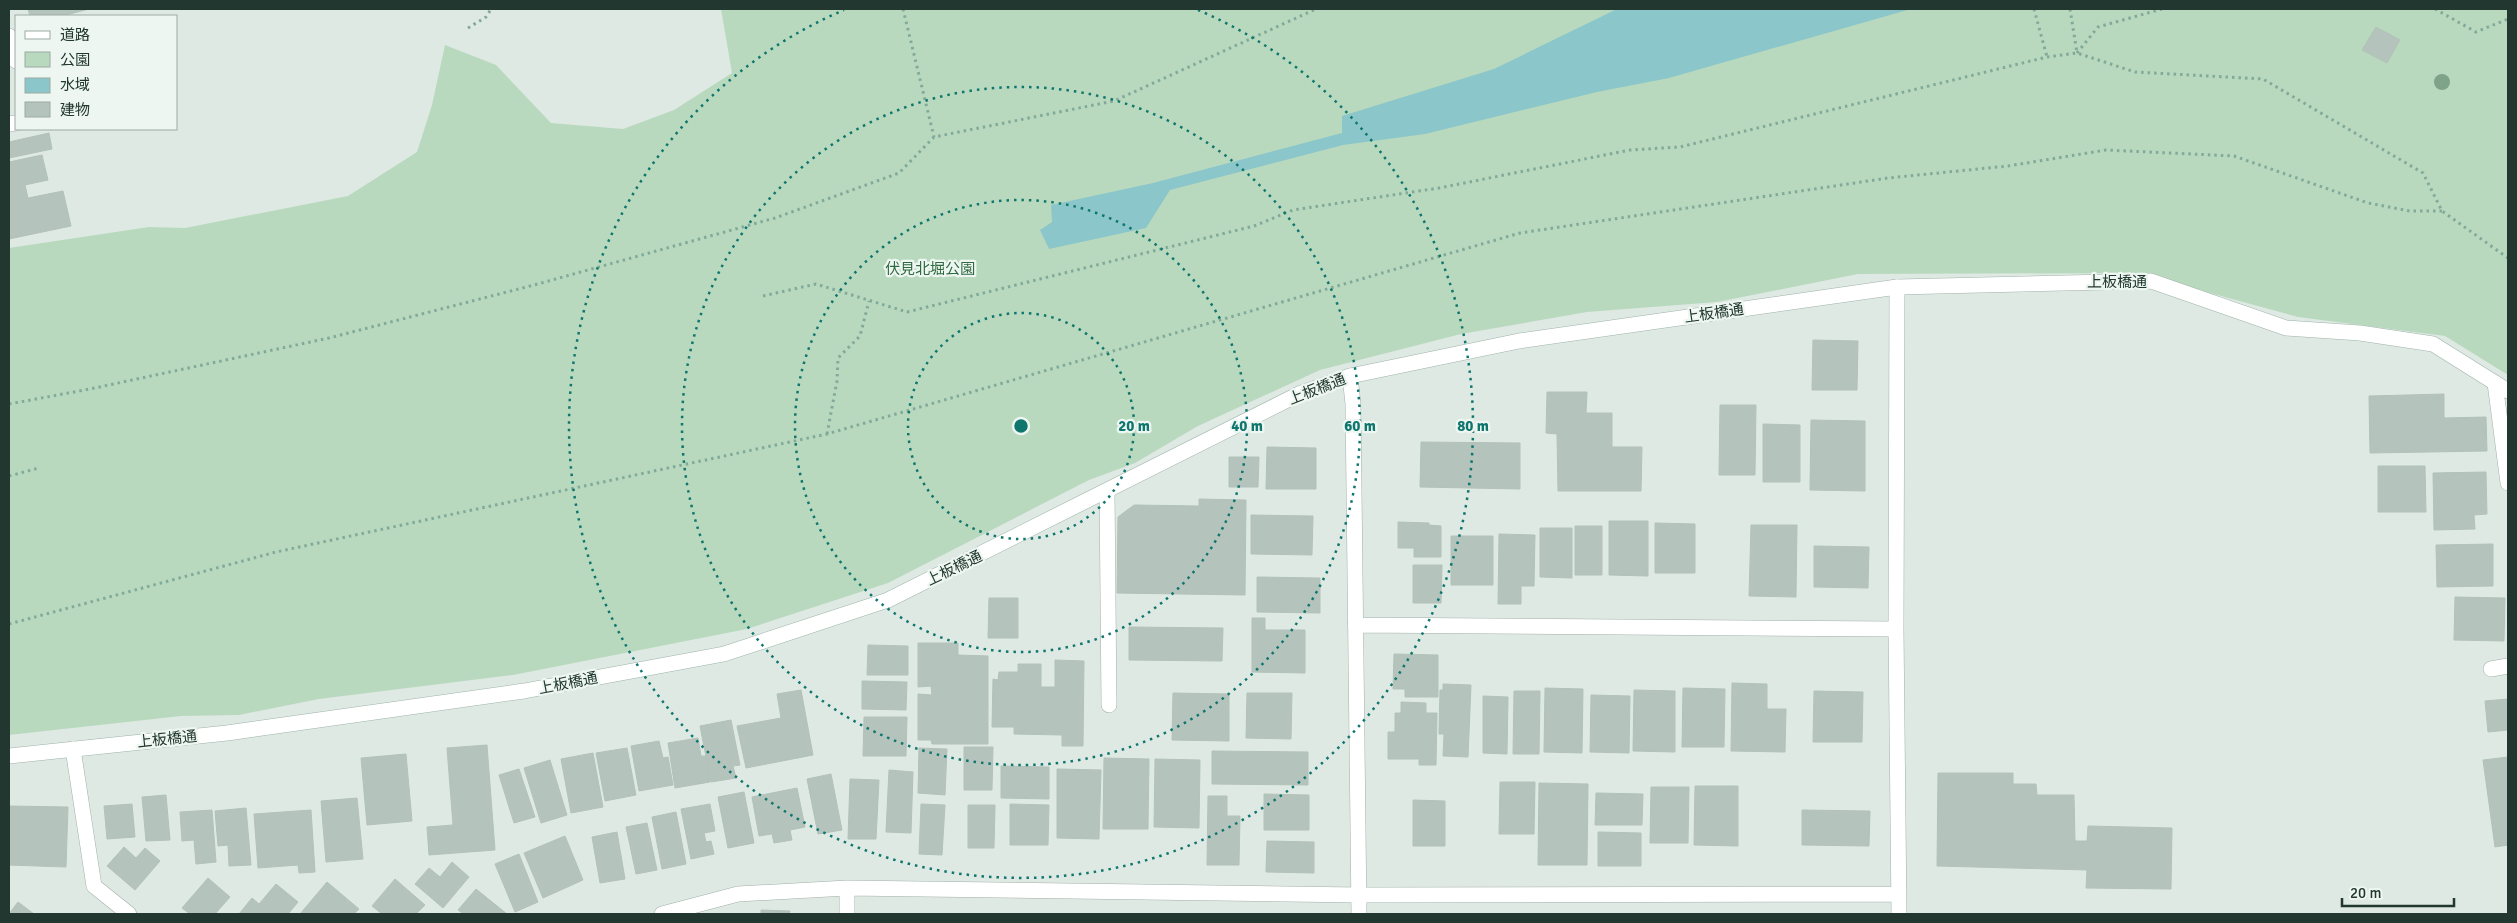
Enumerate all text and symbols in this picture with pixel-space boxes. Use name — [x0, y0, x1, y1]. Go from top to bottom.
legend — [15, 15, 178, 130]
text: 道路 — [60, 26, 90, 44]
text: 公園 — [60, 51, 90, 69]
text: 水域 — [60, 76, 90, 94]
text: 建物 — [60, 101, 90, 119]
park label: 伏見北堀公園 — [885, 260, 975, 278]
street label: 上板橋通 — [2087, 273, 2147, 291]
street label: 上板橋通 — [1683, 300, 1745, 326]
street label: 上板橋通 — [1286, 370, 1348, 408]
centre of rings — [1012, 417, 1030, 435]
text: 20 m — [1118, 417, 1150, 435]
text: 40 m — [1231, 417, 1263, 435]
text: 60 m — [1344, 417, 1376, 435]
text: 80 m — [1457, 417, 1489, 435]
street label: 上板橋通 — [923, 547, 985, 589]
street label: 上板橋通 — [537, 668, 599, 698]
street label: 上板橋通 — [136, 727, 198, 751]
scale bar — [2342, 876, 2454, 908]
text: 20 m — [2350, 884, 2381, 902]

